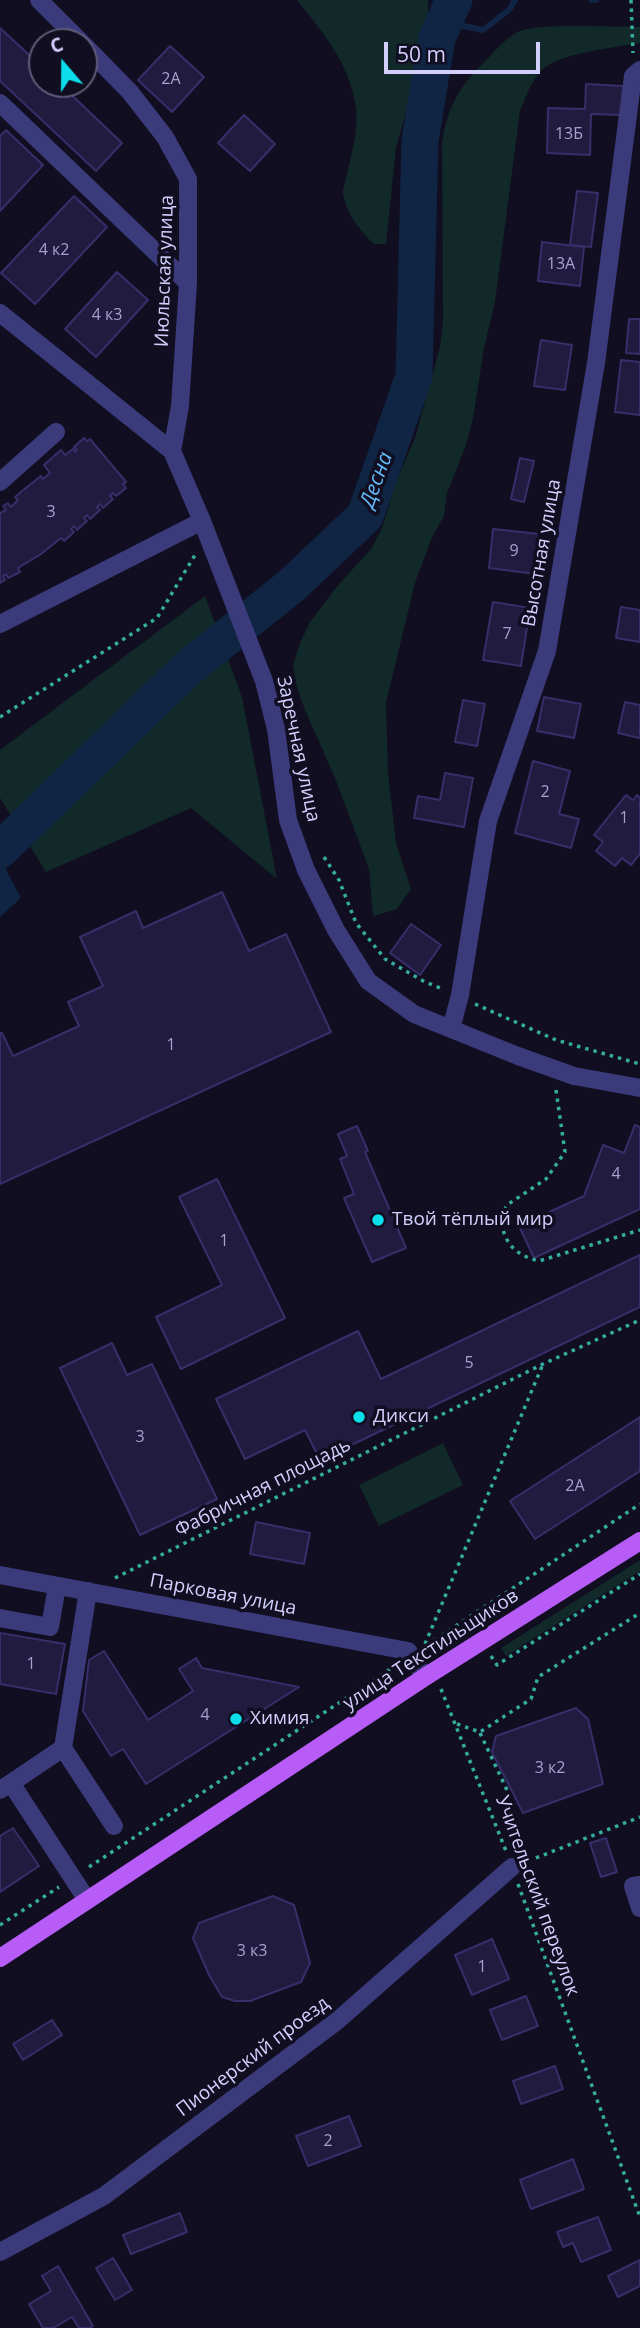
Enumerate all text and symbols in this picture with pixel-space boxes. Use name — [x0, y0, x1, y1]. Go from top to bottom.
north arrow — [28, 28, 98, 98]
scale bar — [388, 28, 544, 72]
text: С — [46, 31, 67, 59]
text: 50 m — [397, 40, 446, 68]
house number: 2А — [161, 69, 181, 89]
house number: 13Б — [555, 124, 583, 144]
street label: Июльская улица — [151, 195, 179, 347]
house number: 4 к2 — [39, 240, 69, 260]
house number: 13А — [547, 254, 575, 274]
house number: 4 к3 — [92, 305, 122, 325]
water label: Десна — [355, 449, 399, 511]
street label: Высотная улица — [518, 478, 566, 628]
house number: 3 — [46, 502, 56, 522]
house number: 9 — [509, 541, 519, 561]
house number: 7 — [502, 624, 512, 644]
street label: Заречная улица — [271, 674, 325, 824]
house number: 2 — [540, 782, 550, 802]
house number: 1 — [619, 808, 629, 828]
house number: 1 — [166, 1035, 176, 1055]
house number: 4 — [611, 1164, 621, 1184]
place label: Твой тёплый мир — [392, 1209, 553, 1231]
marker: Твой тёплый мир — [370, 1212, 386, 1228]
house number: 1 — [219, 1231, 229, 1251]
house number: 5 — [464, 1353, 474, 1373]
place label: Дикси — [373, 1406, 429, 1428]
marker: Дикси — [351, 1409, 367, 1425]
house number: 3 — [135, 1427, 145, 1447]
street label: Фабричная площадь — [171, 1434, 355, 1542]
house number: 2А — [565, 1476, 585, 1496]
street label: Парковая улица — [148, 1570, 298, 1620]
street label: улица Текстильщиков — [339, 1585, 523, 1715]
house number: 1 — [26, 1654, 36, 1674]
house number: 4 — [200, 1705, 210, 1725]
place label: Химия — [250, 1708, 310, 1730]
marker: Химия — [228, 1711, 244, 1727]
house number: 3 к2 — [535, 1758, 565, 1778]
street label: Учительский переулок — [490, 1793, 584, 1999]
house number: 3 к3 — [237, 1941, 267, 1961]
house number: 1 — [477, 1957, 487, 1977]
street label: Пионерский проезд — [172, 1992, 334, 2122]
house number: 2 — [323, 2131, 333, 2151]

